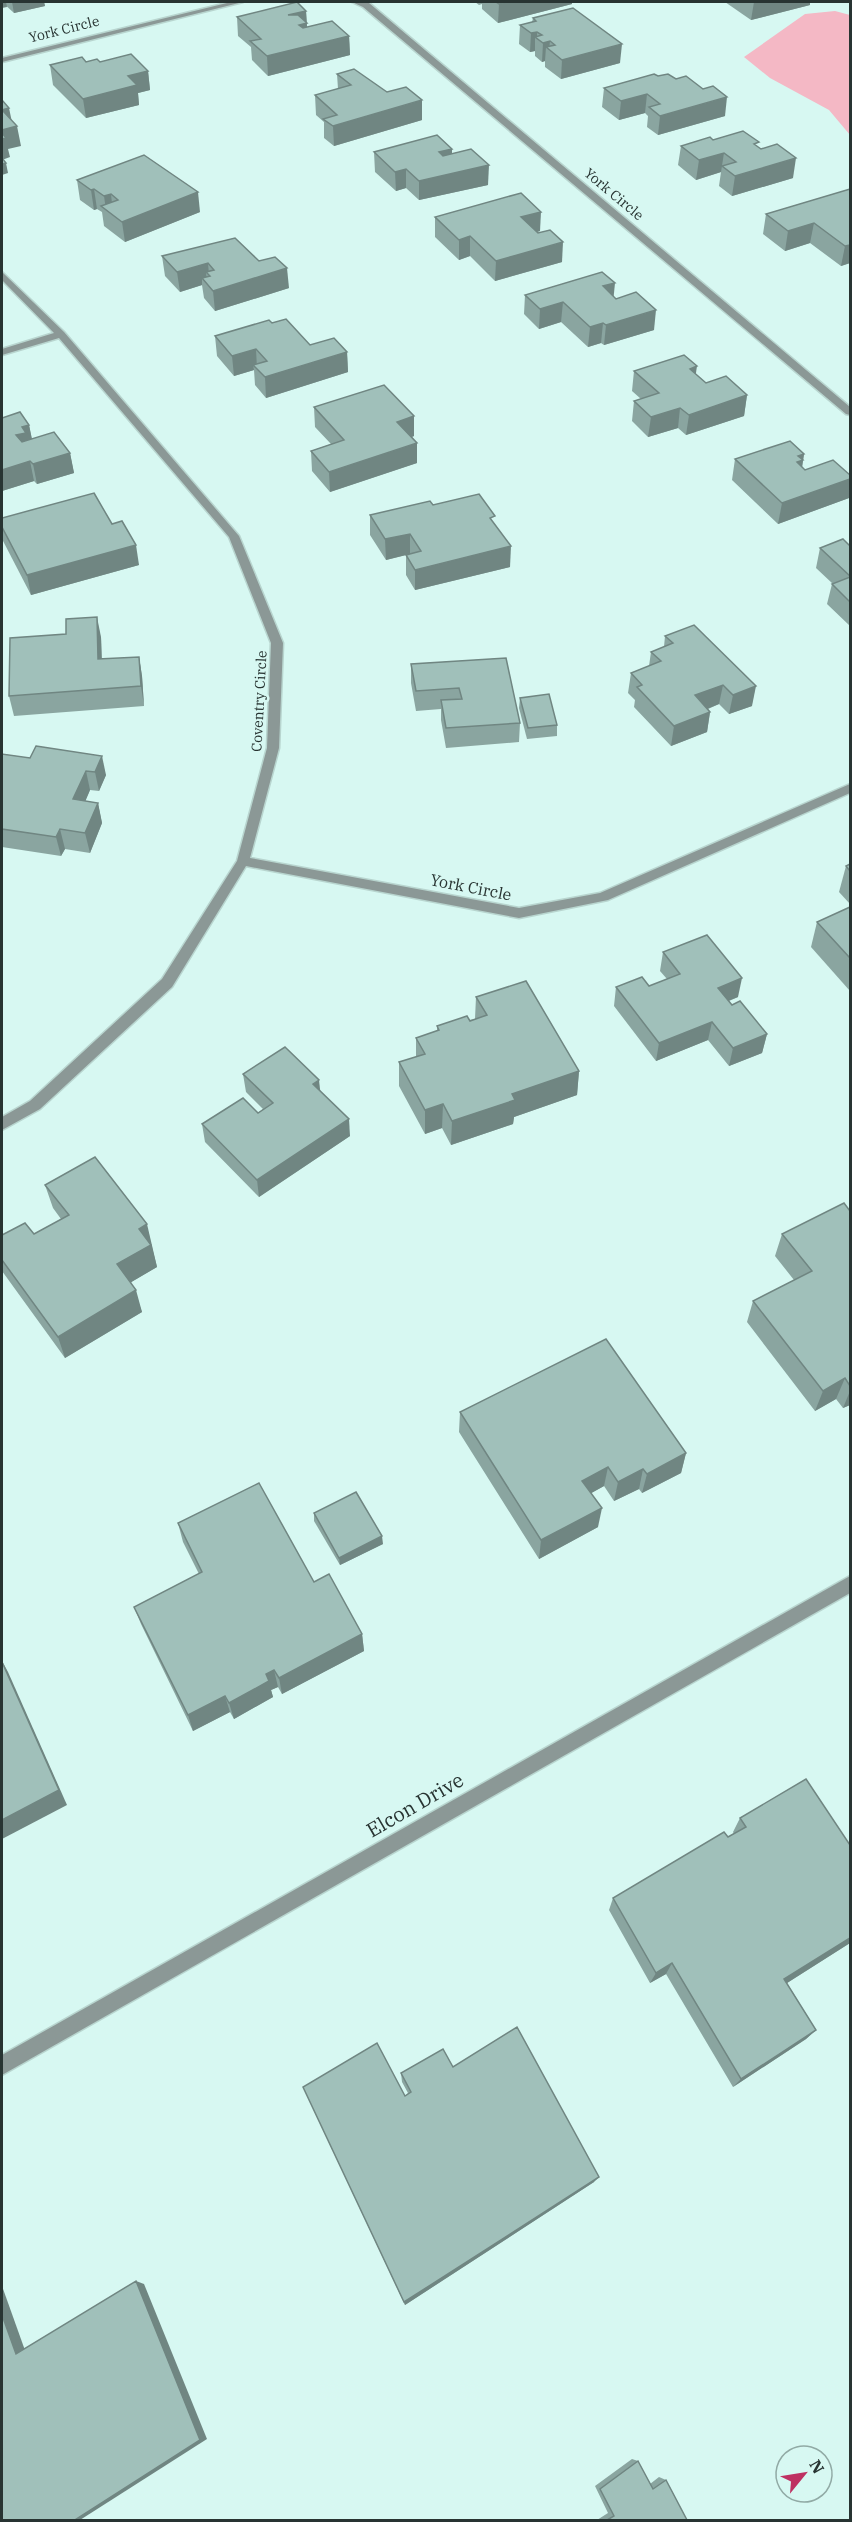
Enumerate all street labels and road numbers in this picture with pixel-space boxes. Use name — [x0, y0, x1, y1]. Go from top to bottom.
street label: York Circle — [27, 12, 101, 46]
street label: York Circle — [581, 164, 647, 224]
street label: Coventry Circle — [247, 650, 271, 752]
street label: York Circle — [429, 869, 513, 905]
street label: Elcon Drive — [361, 1766, 468, 1843]

